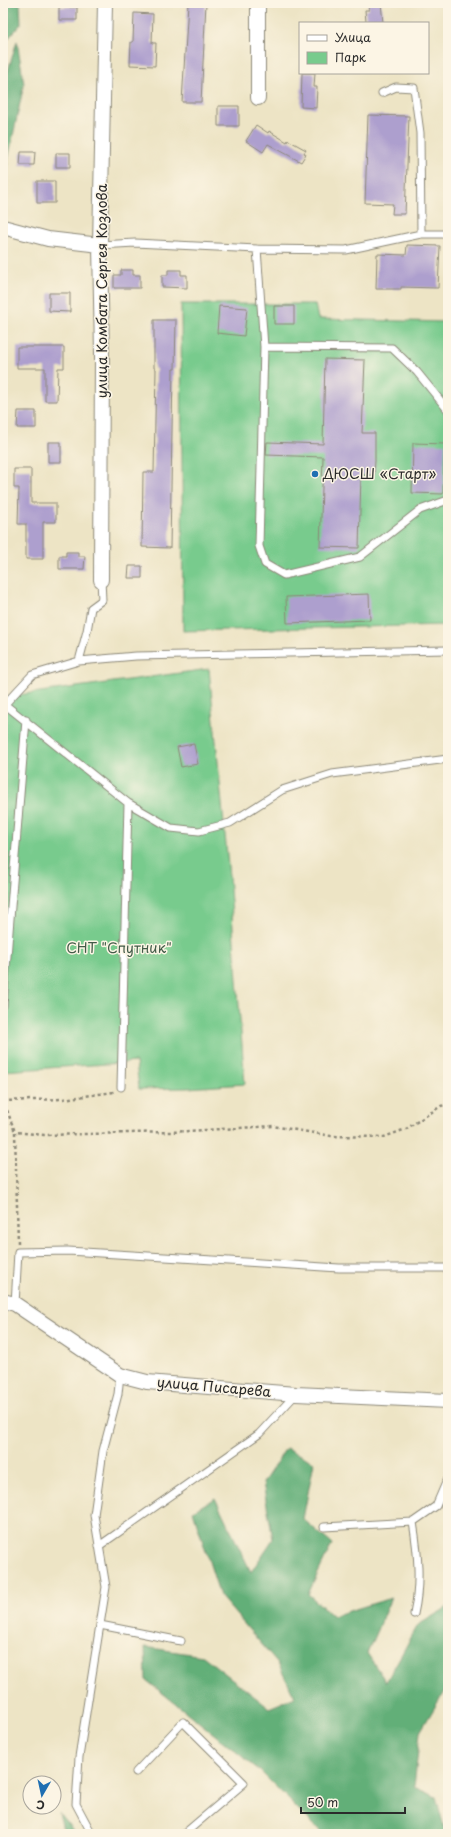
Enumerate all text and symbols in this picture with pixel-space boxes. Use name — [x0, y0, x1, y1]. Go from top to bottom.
legend — [299, 22, 429, 74]
text: Улица — [335, 28, 371, 46]
text: Парк — [335, 48, 367, 66]
street label: улица Комбата Сергея Козлова — [91, 183, 112, 398]
place label: ДЮСШ «Старт» — [322, 463, 436, 484]
marker: ДЮСШ «Старт» — [310, 469, 320, 479]
park label: СНТ "Спутник" — [66, 937, 172, 958]
street label: улица Писарева — [156, 1371, 272, 1402]
north arrow — [22, 1775, 62, 1815]
scale bar — [301, 1789, 405, 1815]
text: 50 m — [307, 1793, 338, 1811]
text: С — [35, 1796, 46, 1814]

